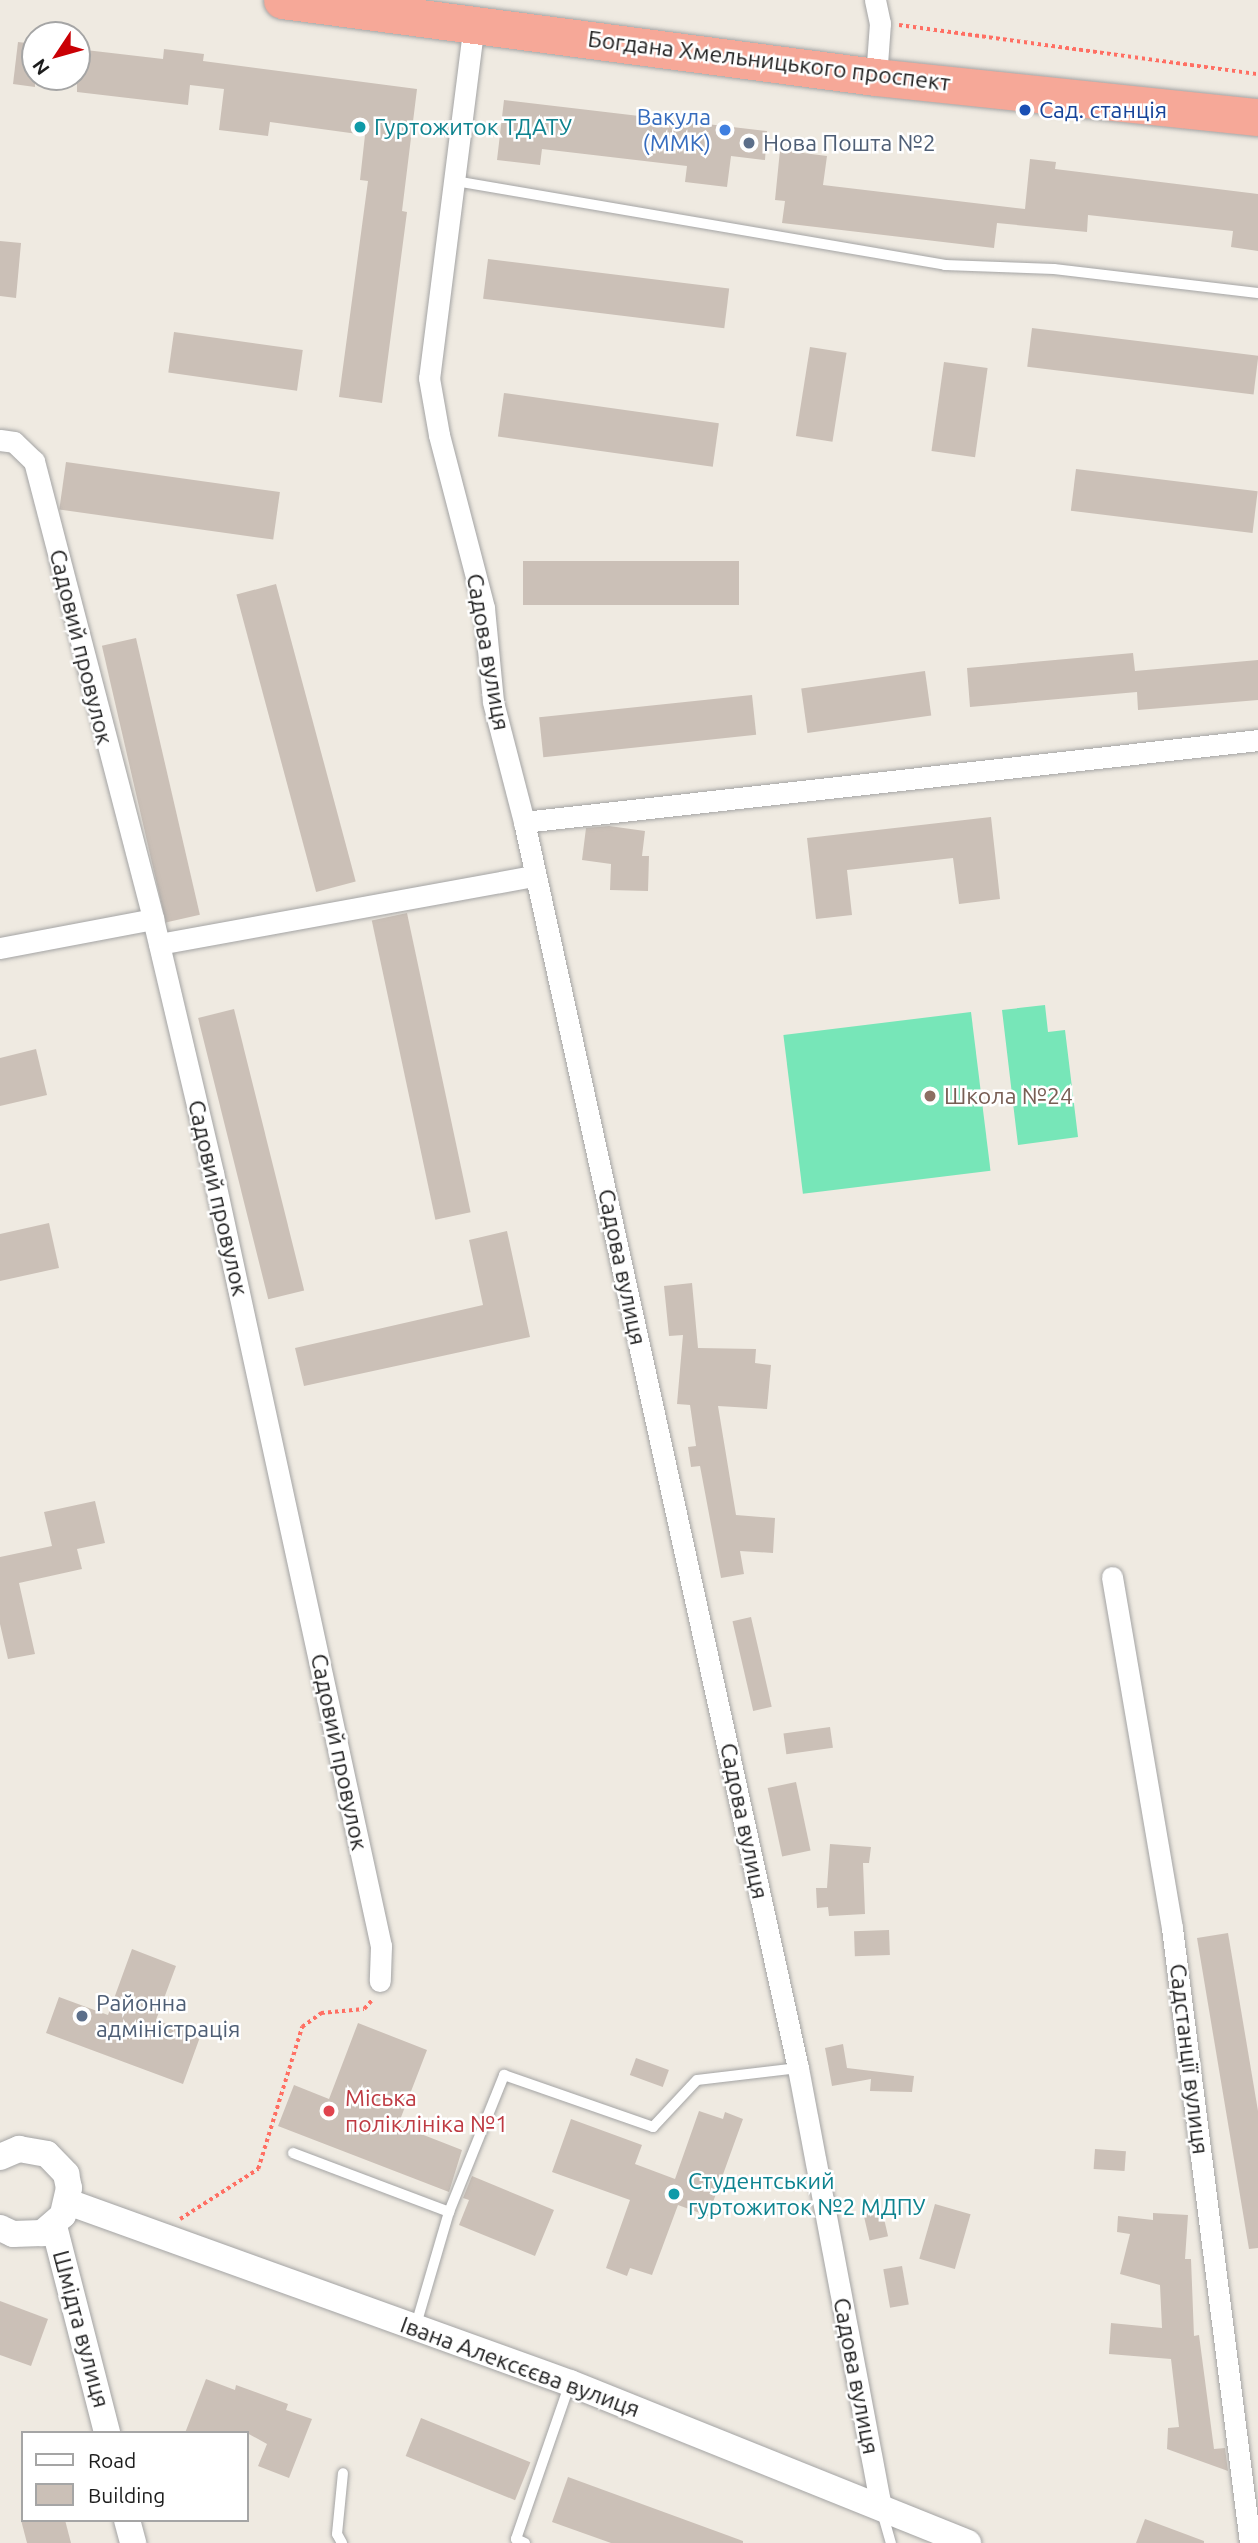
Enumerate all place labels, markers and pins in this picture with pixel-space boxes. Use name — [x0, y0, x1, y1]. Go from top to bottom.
place label: Сад. станція — [1039, 96, 1167, 124]
marker: Сад. станція — [1017, 102, 1033, 118]
place label: Вакула (ММК) — [637, 103, 711, 157]
place label: Гуртожиток ТДАТУ — [374, 113, 572, 141]
marker: Гуртожиток ТДАТУ — [352, 119, 368, 135]
marker: Вакула (ММК) — [717, 122, 733, 138]
place label: Нова Пошта №2 — [763, 129, 936, 157]
marker: Нова Пошта №2 — [741, 135, 757, 151]
place label: Школа №24 — [944, 1082, 1073, 1110]
marker: Школа №24 — [922, 1088, 938, 1104]
place label: Районна адміністрація — [96, 1989, 240, 2043]
marker: Районна адміністрація — [74, 2008, 90, 2024]
place label: Міська поліклініка №1 — [345, 2084, 508, 2138]
marker: Міська поліклініка №1 — [319, 2101, 339, 2121]
place label: Студентський гуртожиток №2 МДПУ — [688, 2167, 926, 2221]
marker: Студентський гуртожиток №2 МДПУ — [666, 2186, 682, 2202]

